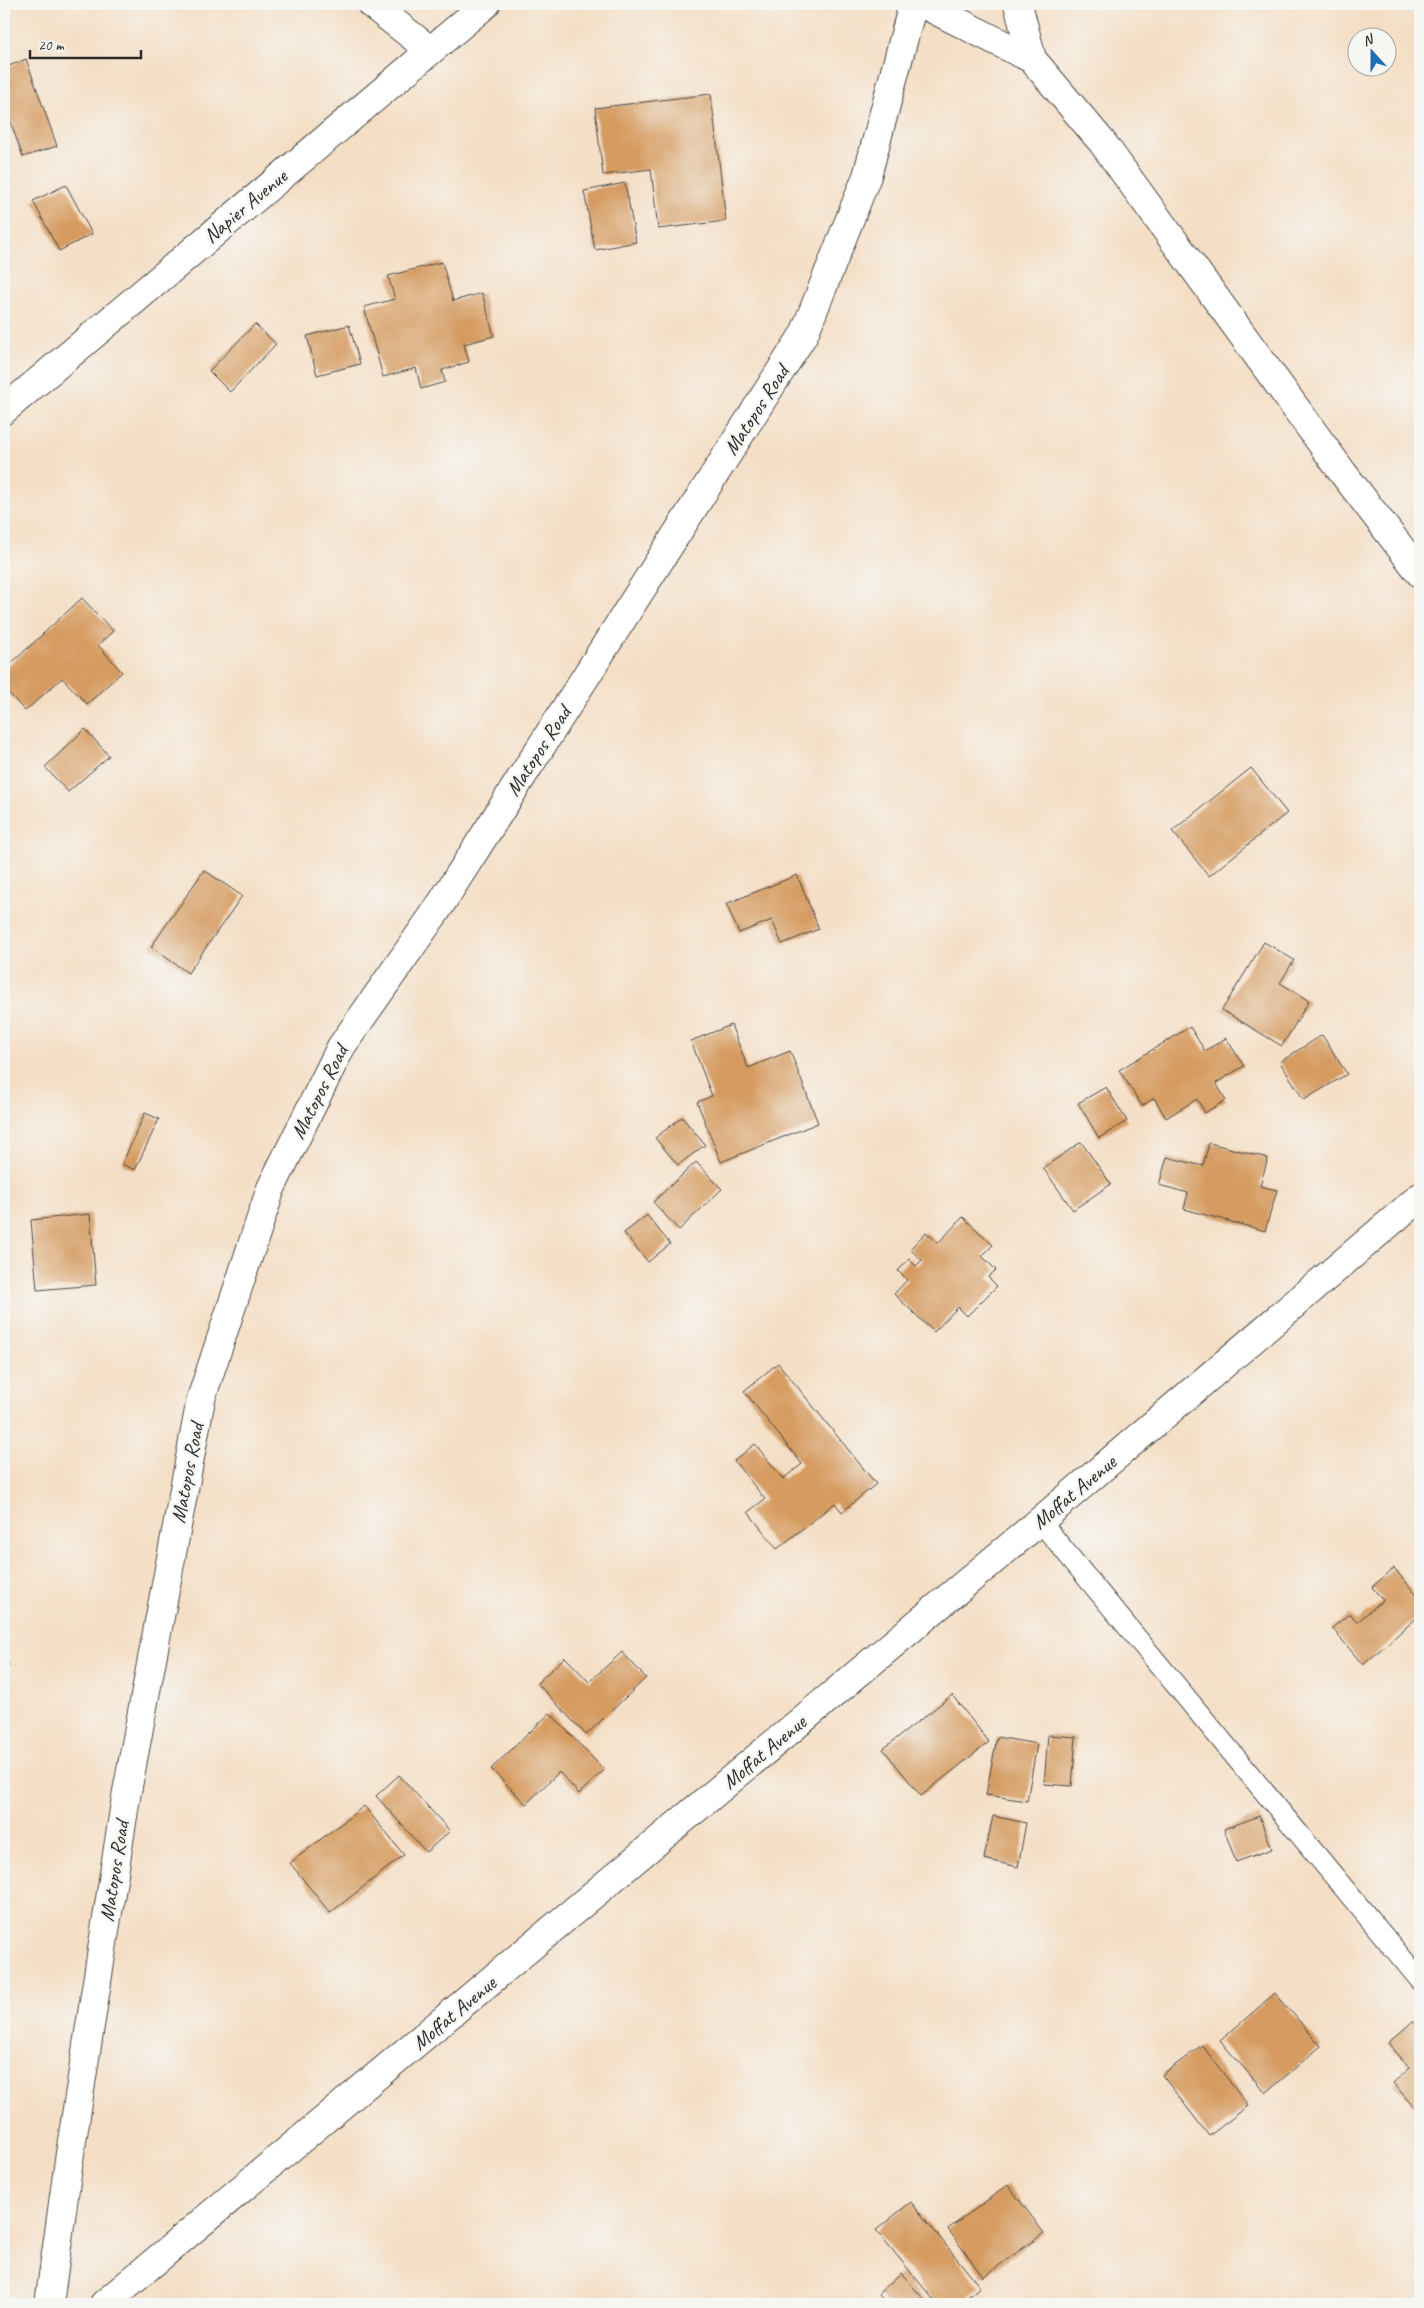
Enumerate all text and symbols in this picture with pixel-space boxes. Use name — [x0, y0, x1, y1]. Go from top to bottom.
scale bar — [30, 28, 141, 60]
north arrow — [1346, 28, 1396, 78]
text: N — [1360, 30, 1377, 50]
text: 20 m — [38, 36, 65, 55]
street label: Napier Avenue — [198, 163, 293, 249]
street label: Matopos Road — [717, 357, 797, 460]
street label: Matopos Road — [499, 698, 579, 801]
street label: Matopos Road — [284, 1038, 355, 1143]
street label: Matopos Road — [165, 1417, 210, 1525]
street label: Moffat Avenue — [1027, 1449, 1122, 1535]
street label: Moffat Avenue — [717, 1709, 812, 1795]
street label: Matopos Road — [93, 1815, 135, 1923]
street label: Moffat Avenue — [407, 1970, 502, 2056]

